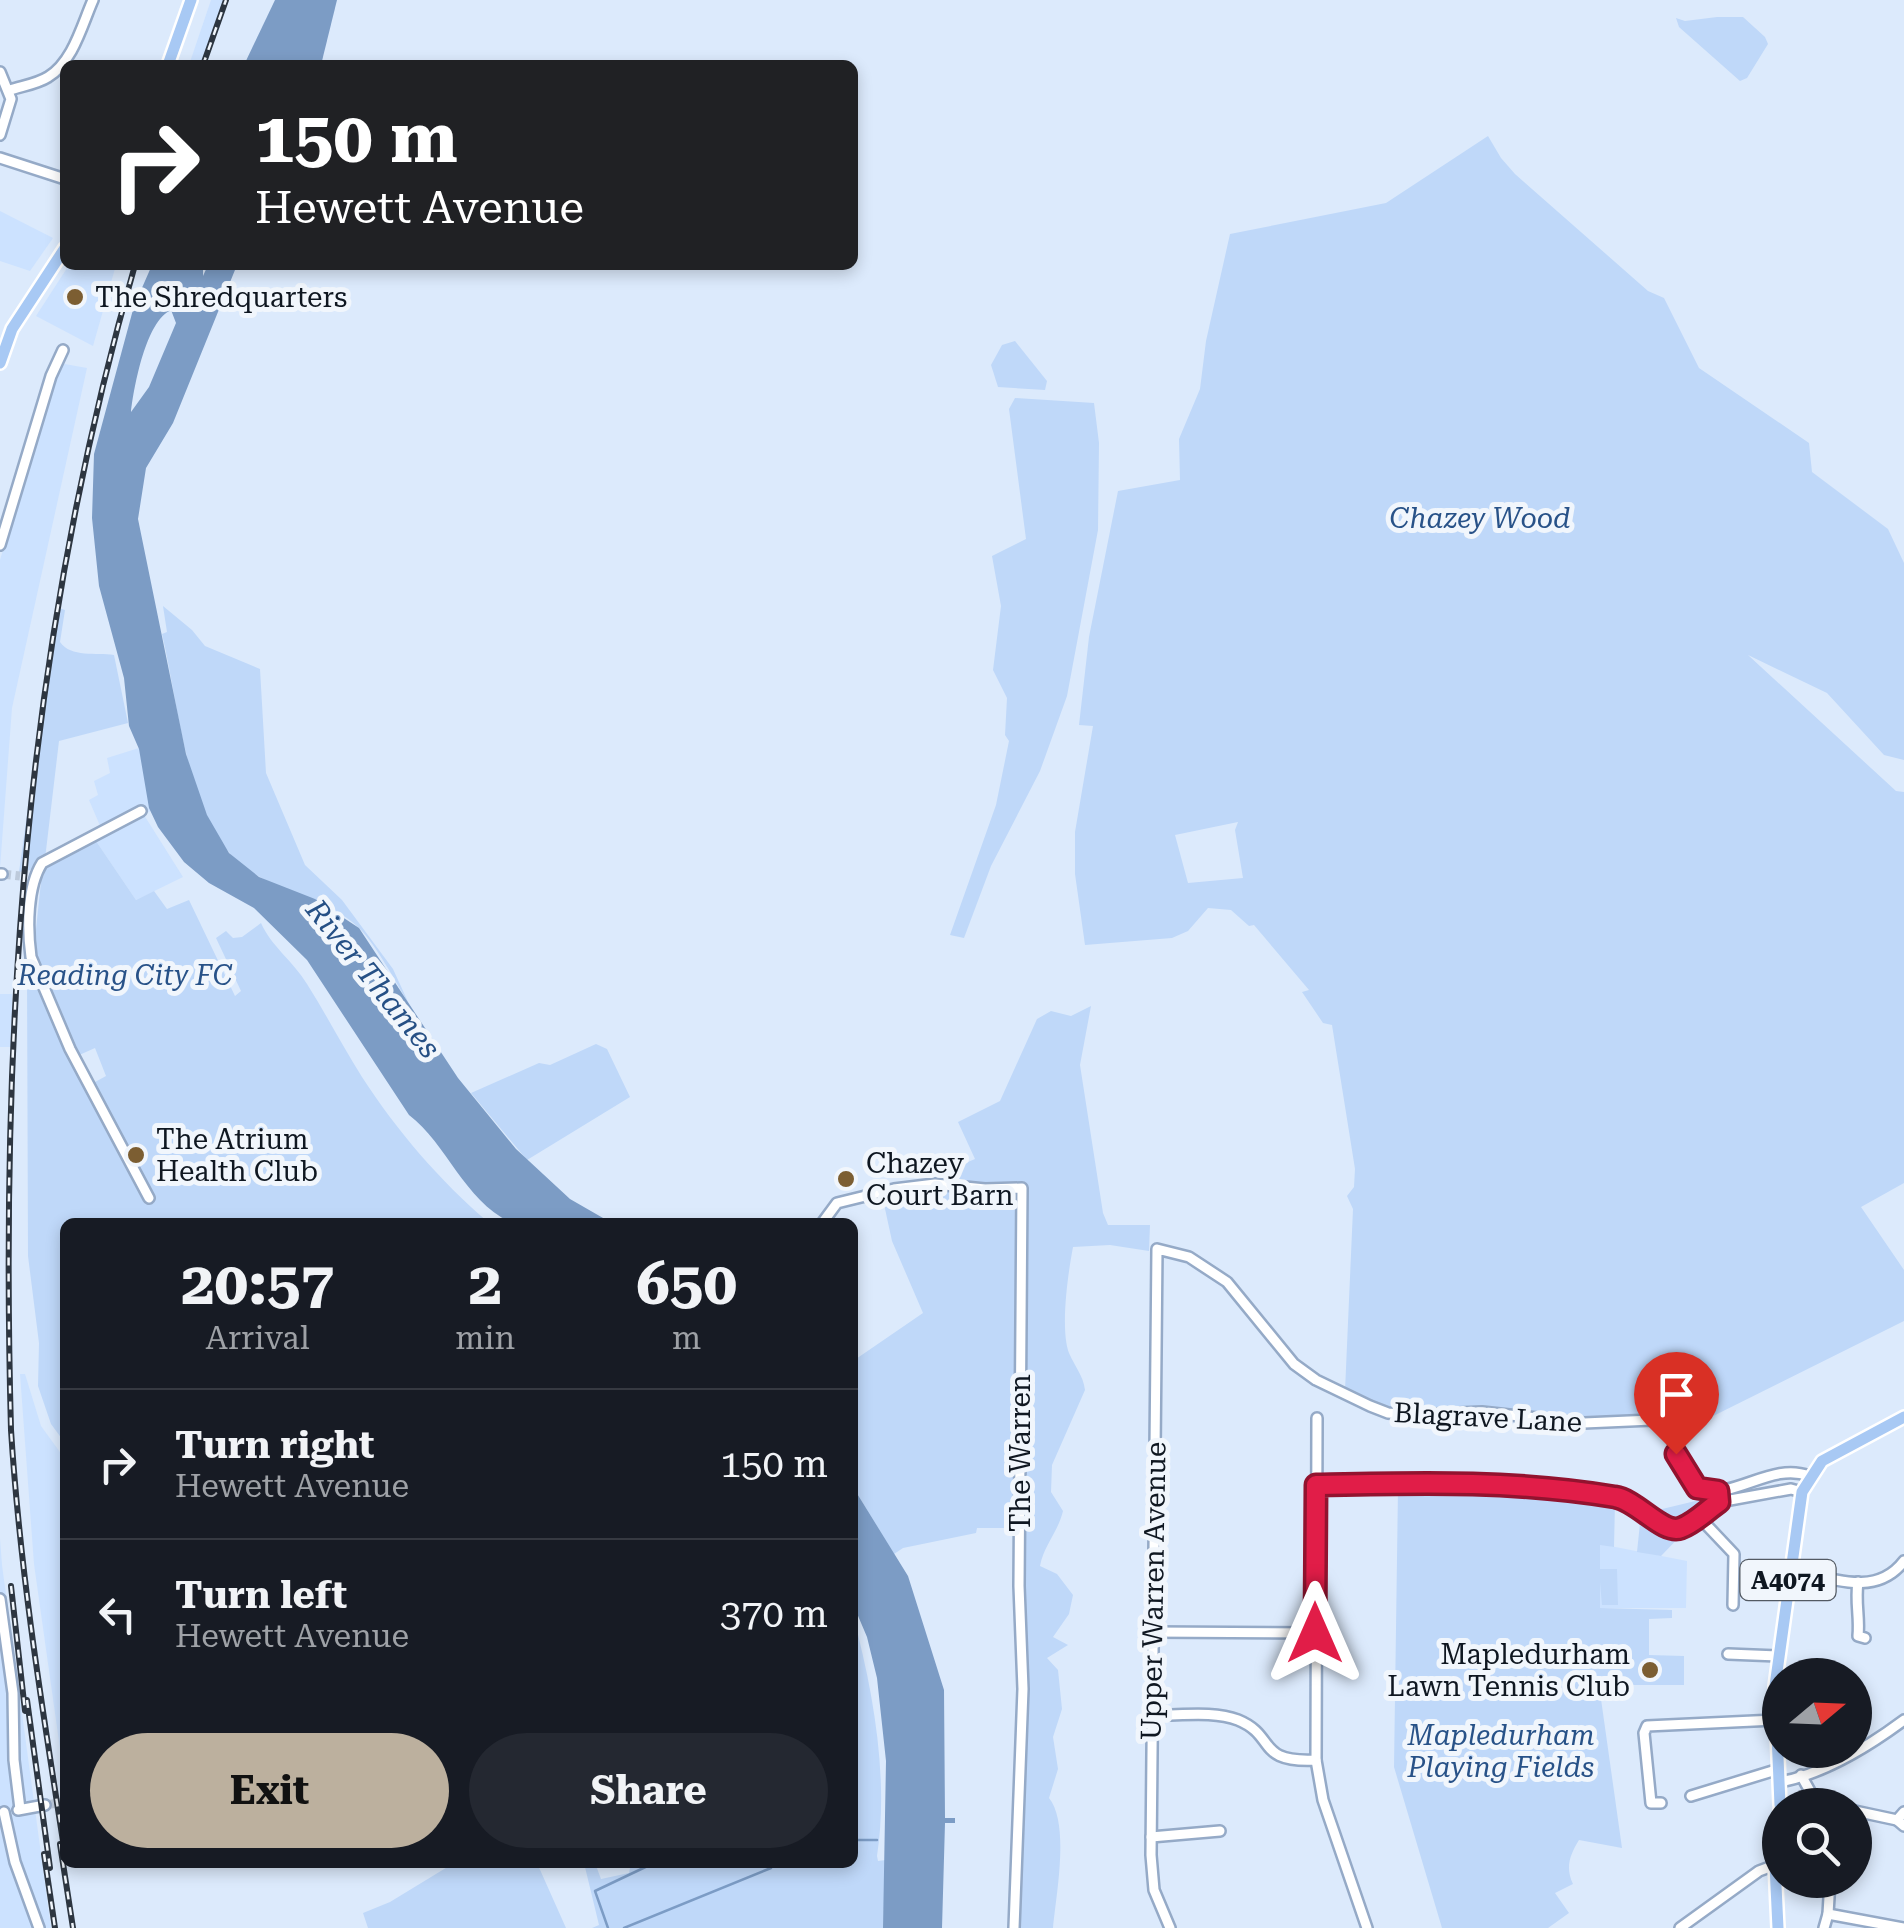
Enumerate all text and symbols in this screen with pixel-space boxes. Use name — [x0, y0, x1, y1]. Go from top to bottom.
text: 150 m — [255, 97, 458, 179]
icon: right — [90, 100, 220, 230]
text: Hewett Avenue — [255, 181, 584, 234]
place label: The Shredquarters — [95, 281, 347, 314]
marker: The Shredquarters — [64, 286, 86, 308]
park label: Chazey Wood — [1389, 502, 1571, 535]
water label: River Thames — [298, 892, 448, 1065]
park label: Reading City FC — [16, 959, 233, 992]
place label: The Atrium Health Club — [156, 1123, 318, 1188]
marker: The Atrium Health Club — [125, 1144, 147, 1166]
place label: Chazey Court Barn — [866, 1147, 1014, 1212]
marker: Chazey Court Barn — [835, 1168, 857, 1190]
text: 20:57 — [181, 1248, 334, 1319]
text: 2 — [468, 1248, 502, 1319]
text: 650 — [636, 1248, 737, 1319]
text: Arrival — [206, 1319, 310, 1357]
text: min — [455, 1319, 515, 1357]
text: m — [672, 1319, 701, 1357]
pin — [1634, 1352, 1719, 1455]
icon: arrive — [1649, 1367, 1704, 1422]
street label: The Warren — [1004, 1374, 1037, 1532]
street label: Blagrave Lane — [1393, 1396, 1583, 1439]
text: Turn right — [175, 1423, 374, 1467]
icon: right — [90, 1437, 145, 1492]
street label: Upper Warren Avenue — [1134, 1441, 1173, 1741]
text: 150 m — [720, 1442, 828, 1486]
text: Hewett Avenue — [175, 1467, 409, 1505]
road number: A4074 — [1740, 1560, 1836, 1600]
text: Turn left — [175, 1573, 347, 1617]
position arrow — [1263, 1581, 1367, 1685]
icon: left — [90, 1587, 145, 1642]
text: 370 m — [720, 1592, 828, 1636]
text: Hewett Avenue — [175, 1617, 409, 1655]
place label: Mapledurham Lawn Tennis Club — [1387, 1638, 1630, 1703]
north arrow — [1762, 1658, 1872, 1768]
map controls — [1762, 1658, 1872, 1898]
marker: Mapledurham Lawn Tennis Club — [1639, 1659, 1661, 1681]
park label: Mapledurham Playing Fields — [1406, 1719, 1595, 1784]
button: Exit — [90, 1733, 449, 1848]
button: Share — [469, 1733, 828, 1848]
button: search — [1762, 1788, 1872, 1898]

